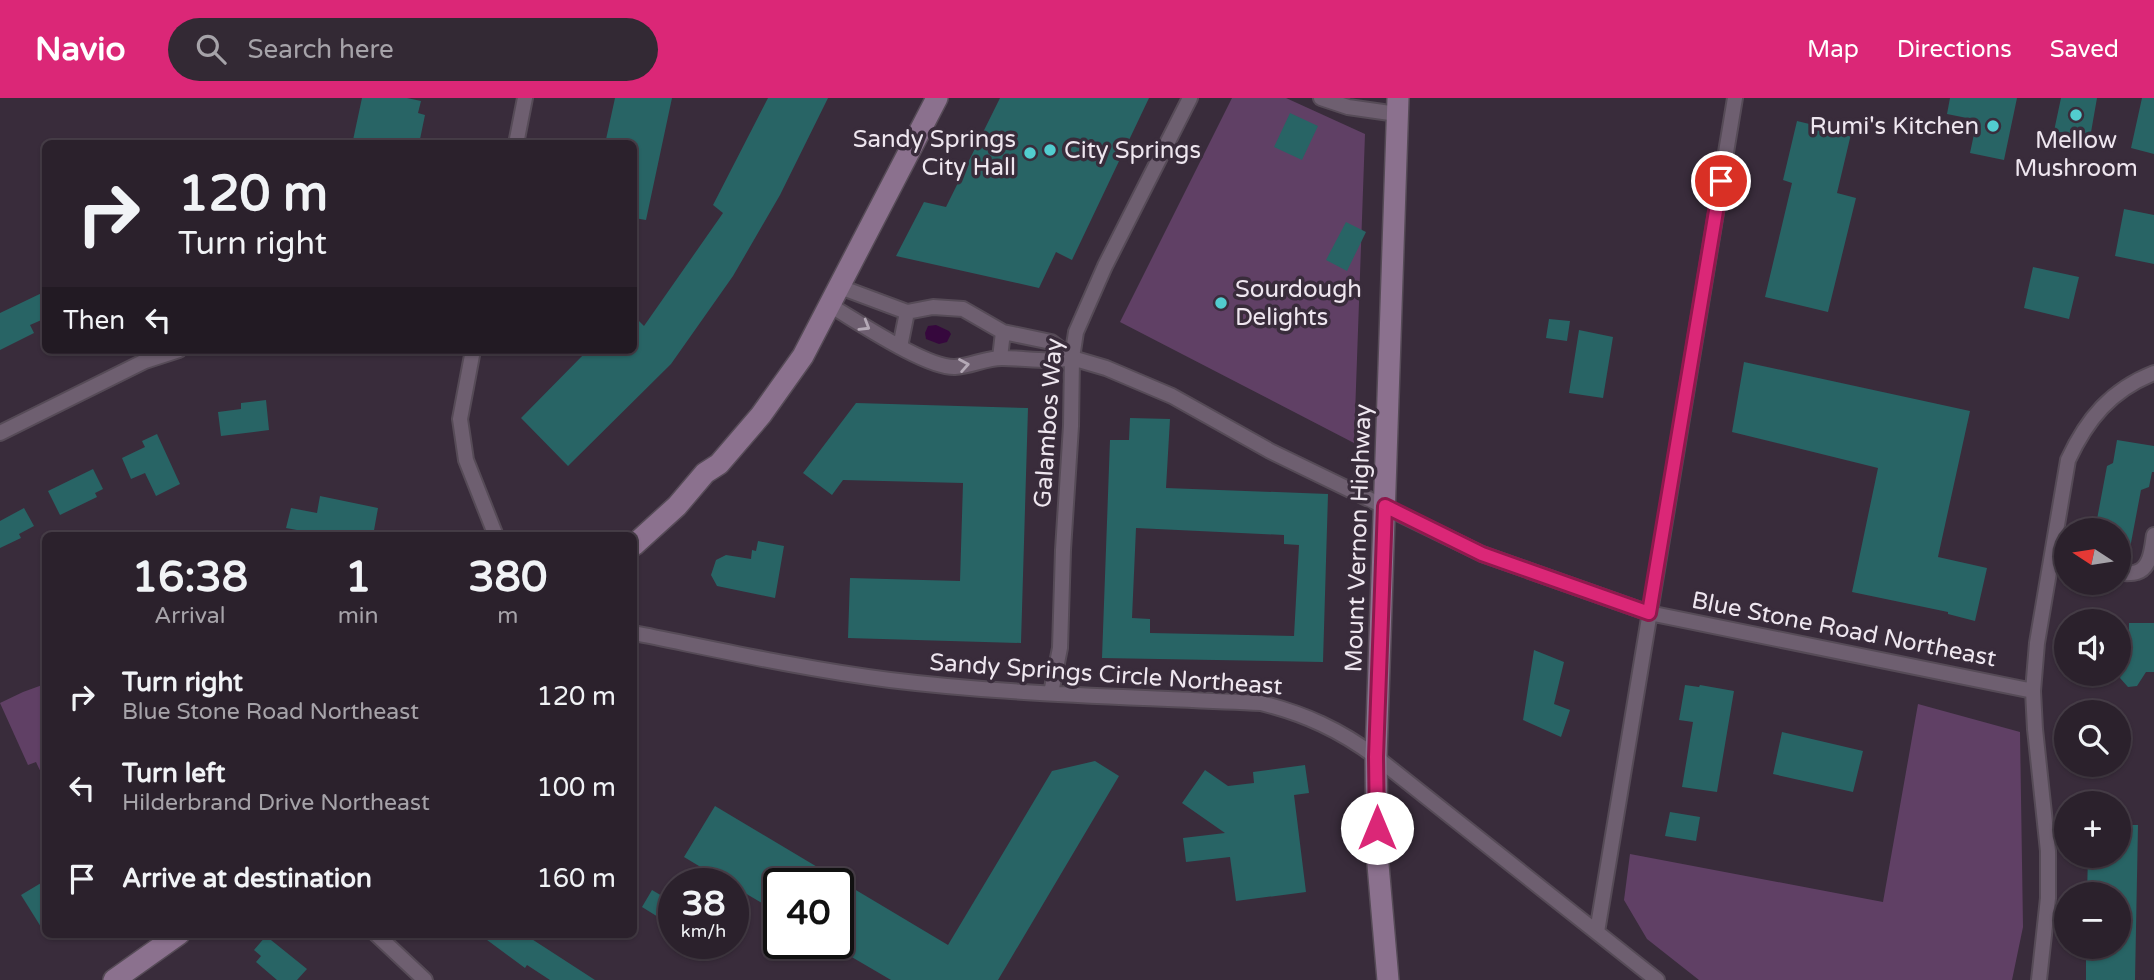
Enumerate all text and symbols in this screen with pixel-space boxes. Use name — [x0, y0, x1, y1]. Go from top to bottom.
search box — [168, 18, 658, 81]
text: Navio — [35, 30, 126, 69]
icon: search — [192, 30, 230, 68]
text: Search here — [248, 34, 394, 65]
text: Map — [1807, 35, 1859, 64]
text: Directions — [1897, 35, 2012, 64]
text: Saved — [2050, 35, 2119, 64]
marker: Mellow Mushroom — [2068, 107, 2084, 123]
place label: Rumi's Kitchen — [1810, 112, 1979, 141]
marker: Rumi's Kitchen — [1985, 118, 2001, 134]
place label: Sandy Springs City Hall — [853, 125, 1016, 182]
place label: Mellow Mushroom — [2014, 126, 2138, 183]
place label: City Springs — [1064, 136, 1201, 165]
marker: City Springs — [1042, 142, 1058, 158]
marker: Sandy Springs City Hall — [1022, 145, 1038, 161]
pin — [1691, 151, 1751, 211]
icon: arrive — [1702, 162, 1740, 200]
text: 120 m — [178, 165, 328, 224]
icon: right — [63, 168, 154, 259]
text: Turn right — [178, 225, 327, 263]
place label: Sourdough Delights — [1235, 275, 1362, 332]
marker: Sourdough Delights — [1213, 295, 1229, 311]
icon: left — [139, 301, 177, 339]
text: Then — [63, 305, 125, 336]
one-way arrow — [858, 318, 871, 331]
street label: Galambos Way — [1028, 337, 1069, 509]
one-way arrow — [958, 358, 970, 373]
street label: Mount Vernon Highway — [1339, 403, 1378, 673]
north arrow — [2054, 518, 2132, 595]
map controls — [2054, 518, 2131, 959]
text: 16:38 — [132, 552, 248, 603]
text: 1 — [345, 552, 371, 603]
text: 380 — [468, 552, 547, 603]
street label: Blue Stone Road Northeast — [1689, 586, 1999, 673]
text: Arrival — [154, 602, 225, 630]
text: min — [338, 602, 379, 630]
text: m — [497, 602, 518, 630]
button: sound — [2054, 609, 2131, 686]
street label: Sandy Springs Circle Northeast — [928, 648, 1283, 701]
text: Turn right — [122, 667, 243, 698]
icon: right — [63, 678, 101, 716]
text: 120 m — [536, 681, 616, 712]
text: Blue Stone Road Northeast — [122, 698, 419, 726]
button: search — [2054, 700, 2131, 777]
text: Turn left — [122, 758, 225, 789]
icon: left — [63, 769, 101, 807]
text: 100 m — [536, 772, 616, 803]
text: Hilderbrand Drive Northeast — [122, 789, 430, 817]
position arrow — [1340, 791, 1414, 865]
button: + — [2054, 791, 2131, 868]
icon: arrive — [63, 860, 101, 898]
text: Arrive at destination — [122, 863, 372, 894]
text: 160 m — [536, 863, 616, 894]
speed limit sign: 40 — [763, 868, 854, 959]
button: − — [2054, 882, 2131, 959]
text: 38 — [682, 883, 725, 925]
text: km/h — [681, 920, 726, 942]

